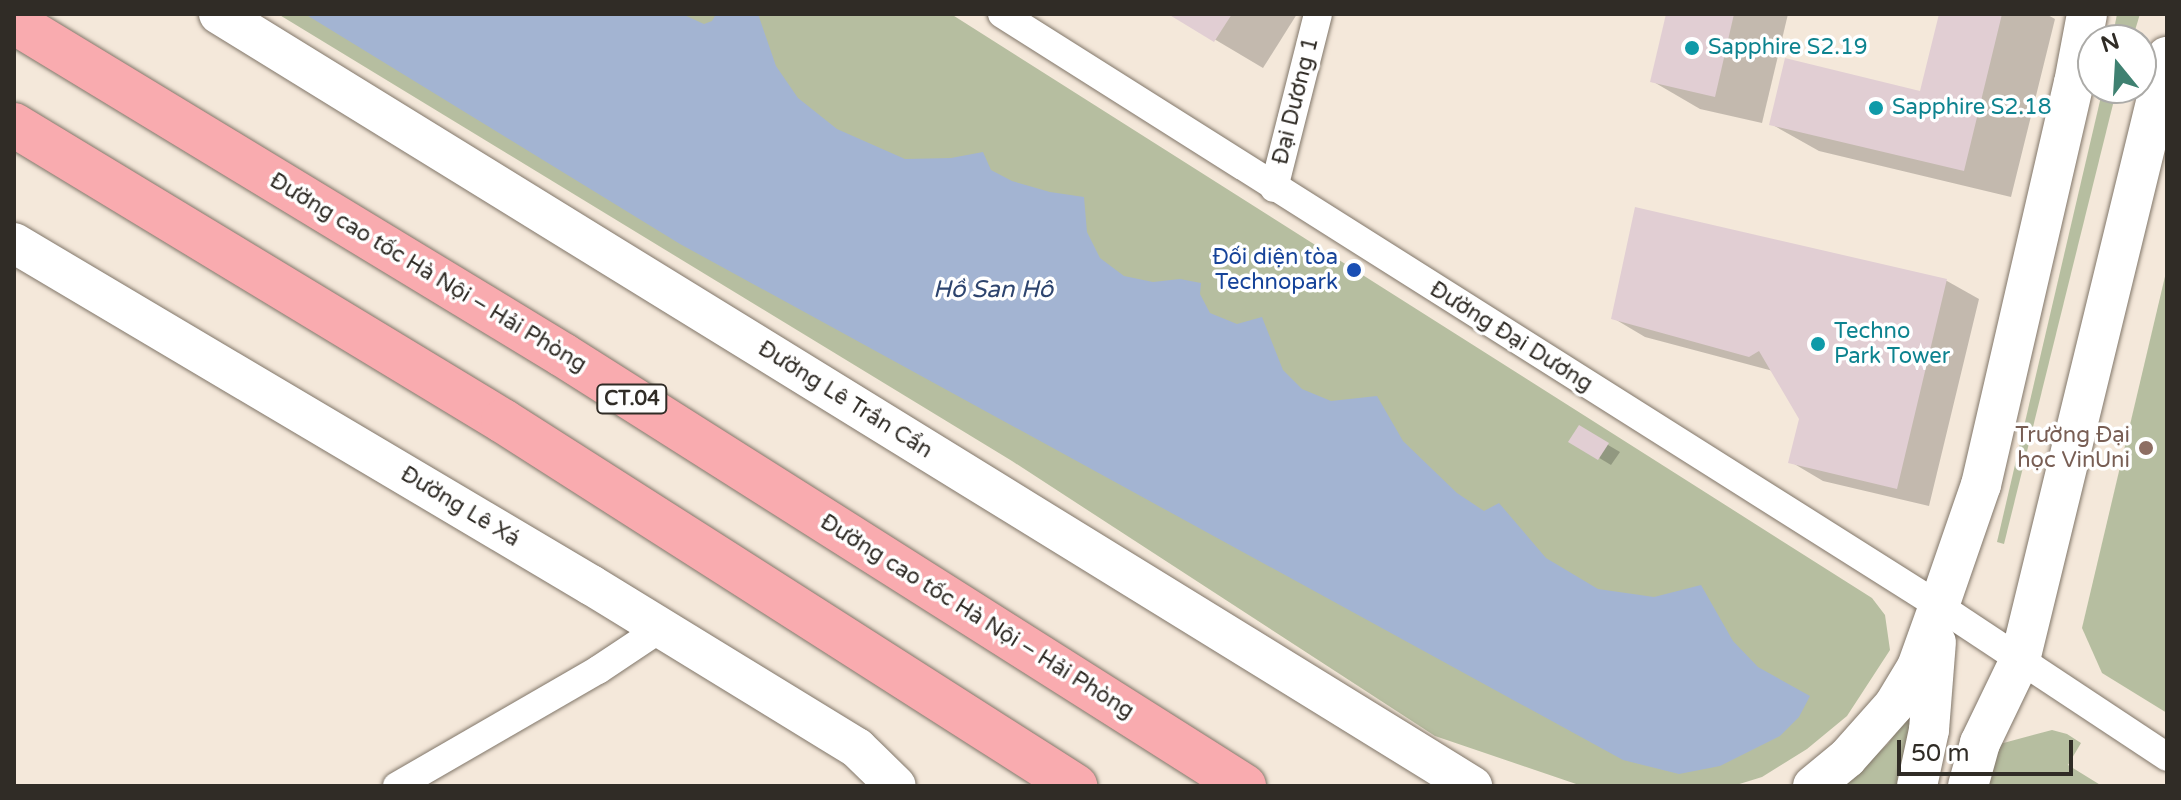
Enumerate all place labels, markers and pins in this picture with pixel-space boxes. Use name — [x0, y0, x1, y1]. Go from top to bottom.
place label: Sapphire S2.19 — [1708, 35, 1868, 61]
marker: Sapphire S2.19 — [1683, 39, 1701, 57]
place label: Sapphire S2.18 — [1892, 95, 2052, 121]
marker: Sapphire S2.18 — [1867, 99, 1885, 117]
place label: Đối diện tòa Technopark — [1212, 244, 1338, 296]
marker: Đối diện tòa Technopark — [1345, 261, 1363, 279]
place label: Techno Park Tower — [1834, 318, 1950, 370]
marker: Techno Park Tower — [1809, 335, 1827, 353]
place label: Trường Đại học VinUni — [2015, 422, 2130, 474]
marker: Trường Đại học VinUni — [2137, 439, 2155, 457]

